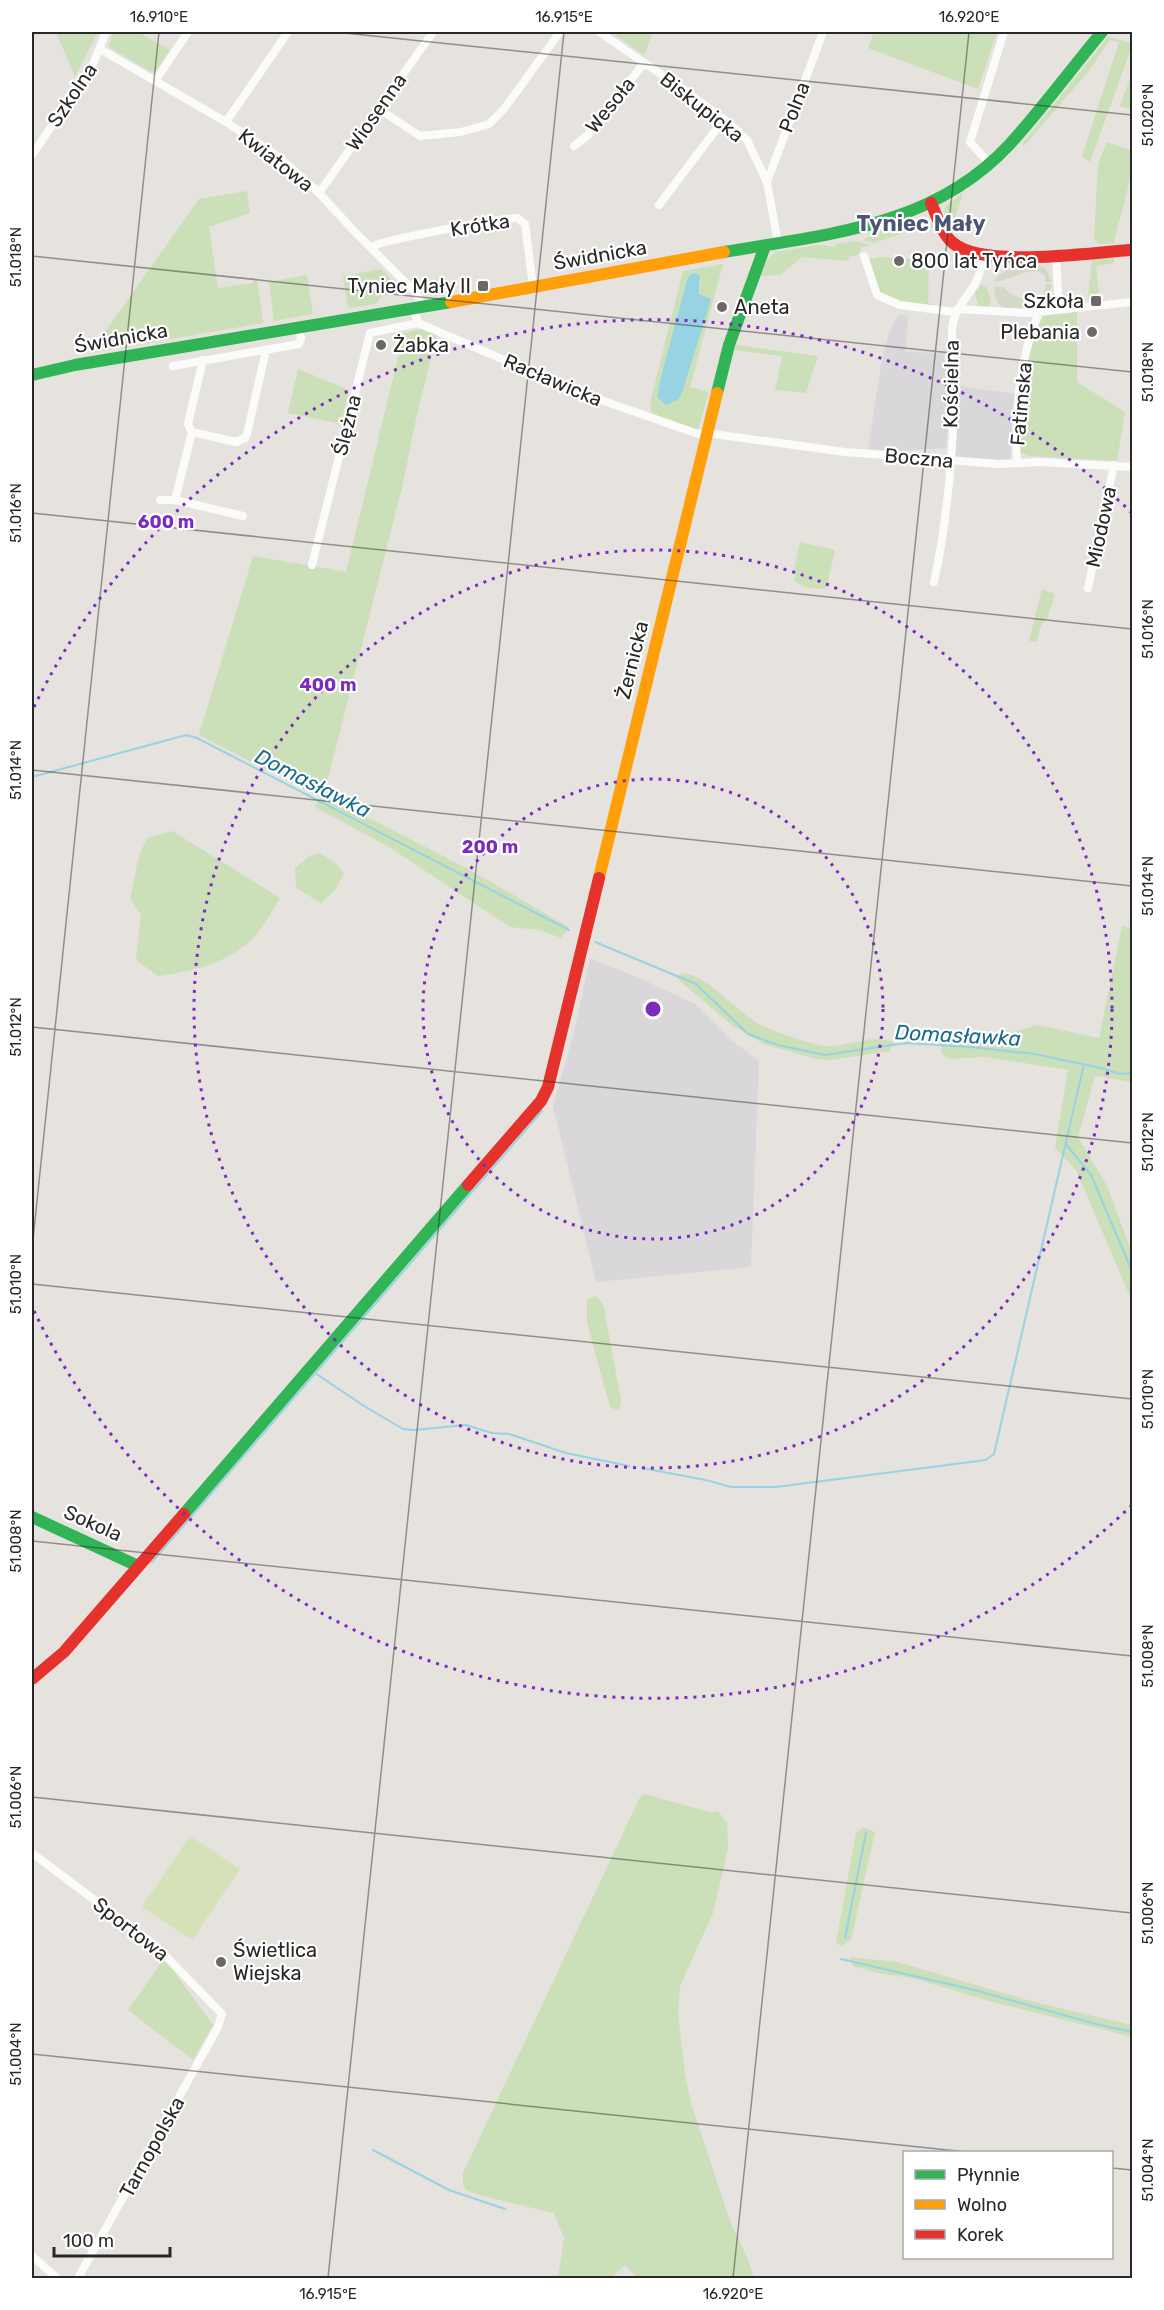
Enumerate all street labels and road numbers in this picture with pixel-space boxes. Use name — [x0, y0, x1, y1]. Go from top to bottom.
street label: Szkolna — [42, 58, 102, 132]
street label: Biskupicka — [655, 67, 749, 147]
street label: Wiosenna — [341, 69, 411, 155]
street label: Wesoła — [580, 72, 640, 138]
street label: Polna — [773, 78, 815, 136]
street label: Kwiatowa — [234, 123, 318, 197]
street label: Krótka — [449, 208, 511, 242]
street label: Świdnicka — [551, 235, 649, 275]
street label: Świdnicka — [72, 318, 170, 358]
street label: Kościelna — [938, 340, 964, 428]
street label: Racławicka — [500, 348, 606, 412]
street label: Fatimska — [1005, 361, 1037, 447]
street label: Ślężna — [328, 392, 366, 458]
street label: Boczna — [883, 443, 955, 473]
street label: Miodowa — [1081, 484, 1121, 570]
street label: Żernicka — [611, 618, 653, 702]
street label: Sokola — [60, 1500, 126, 1546]
street label: Sportowa — [88, 1892, 174, 1966]
street label: Tarnopolska — [114, 2092, 190, 2202]

